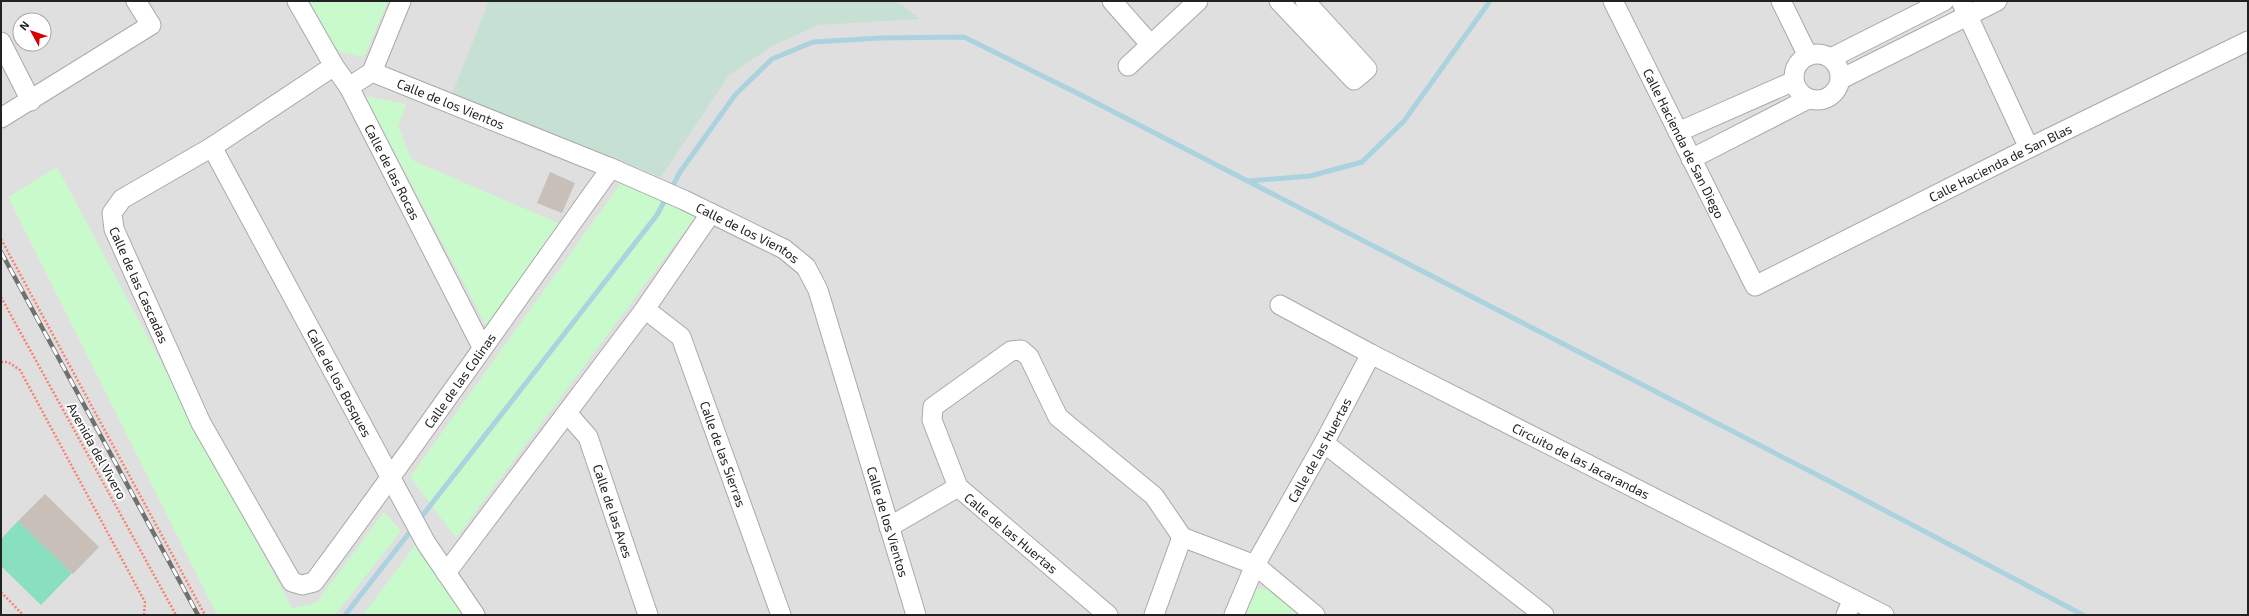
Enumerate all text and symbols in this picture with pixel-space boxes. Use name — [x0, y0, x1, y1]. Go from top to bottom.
north arrow — [12, 12, 52, 52]
text: N — [16, 18, 32, 32]
street label: Calle Hacienda de San Diego — [1640, 66, 1728, 221]
street label: Calle de los Vientos — [395, 75, 507, 132]
street label: Calle Hacienda de San Blas — [1926, 120, 2074, 205]
street label: Calle de las Rocas — [361, 121, 424, 223]
street label: Calle de los Vientos — [693, 199, 803, 266]
street label: Calle de las Cascadas — [106, 224, 172, 346]
street label: Calle de los Bosques — [304, 326, 375, 440]
street label: Calle de las Colinas — [420, 330, 499, 431]
street label: Calle de las Huertas — [1284, 395, 1354, 505]
street label: Calle de las Sierras — [697, 399, 750, 509]
street label: Avenida del Vivero — [64, 400, 130, 502]
street label: Circuito de las Jacarandas — [1510, 419, 1652, 502]
street label: Calle de las Aves — [590, 462, 636, 560]
street label: Calle de los Vientos — [864, 464, 912, 579]
street label: Calle de las Huertas — [961, 489, 1061, 577]

